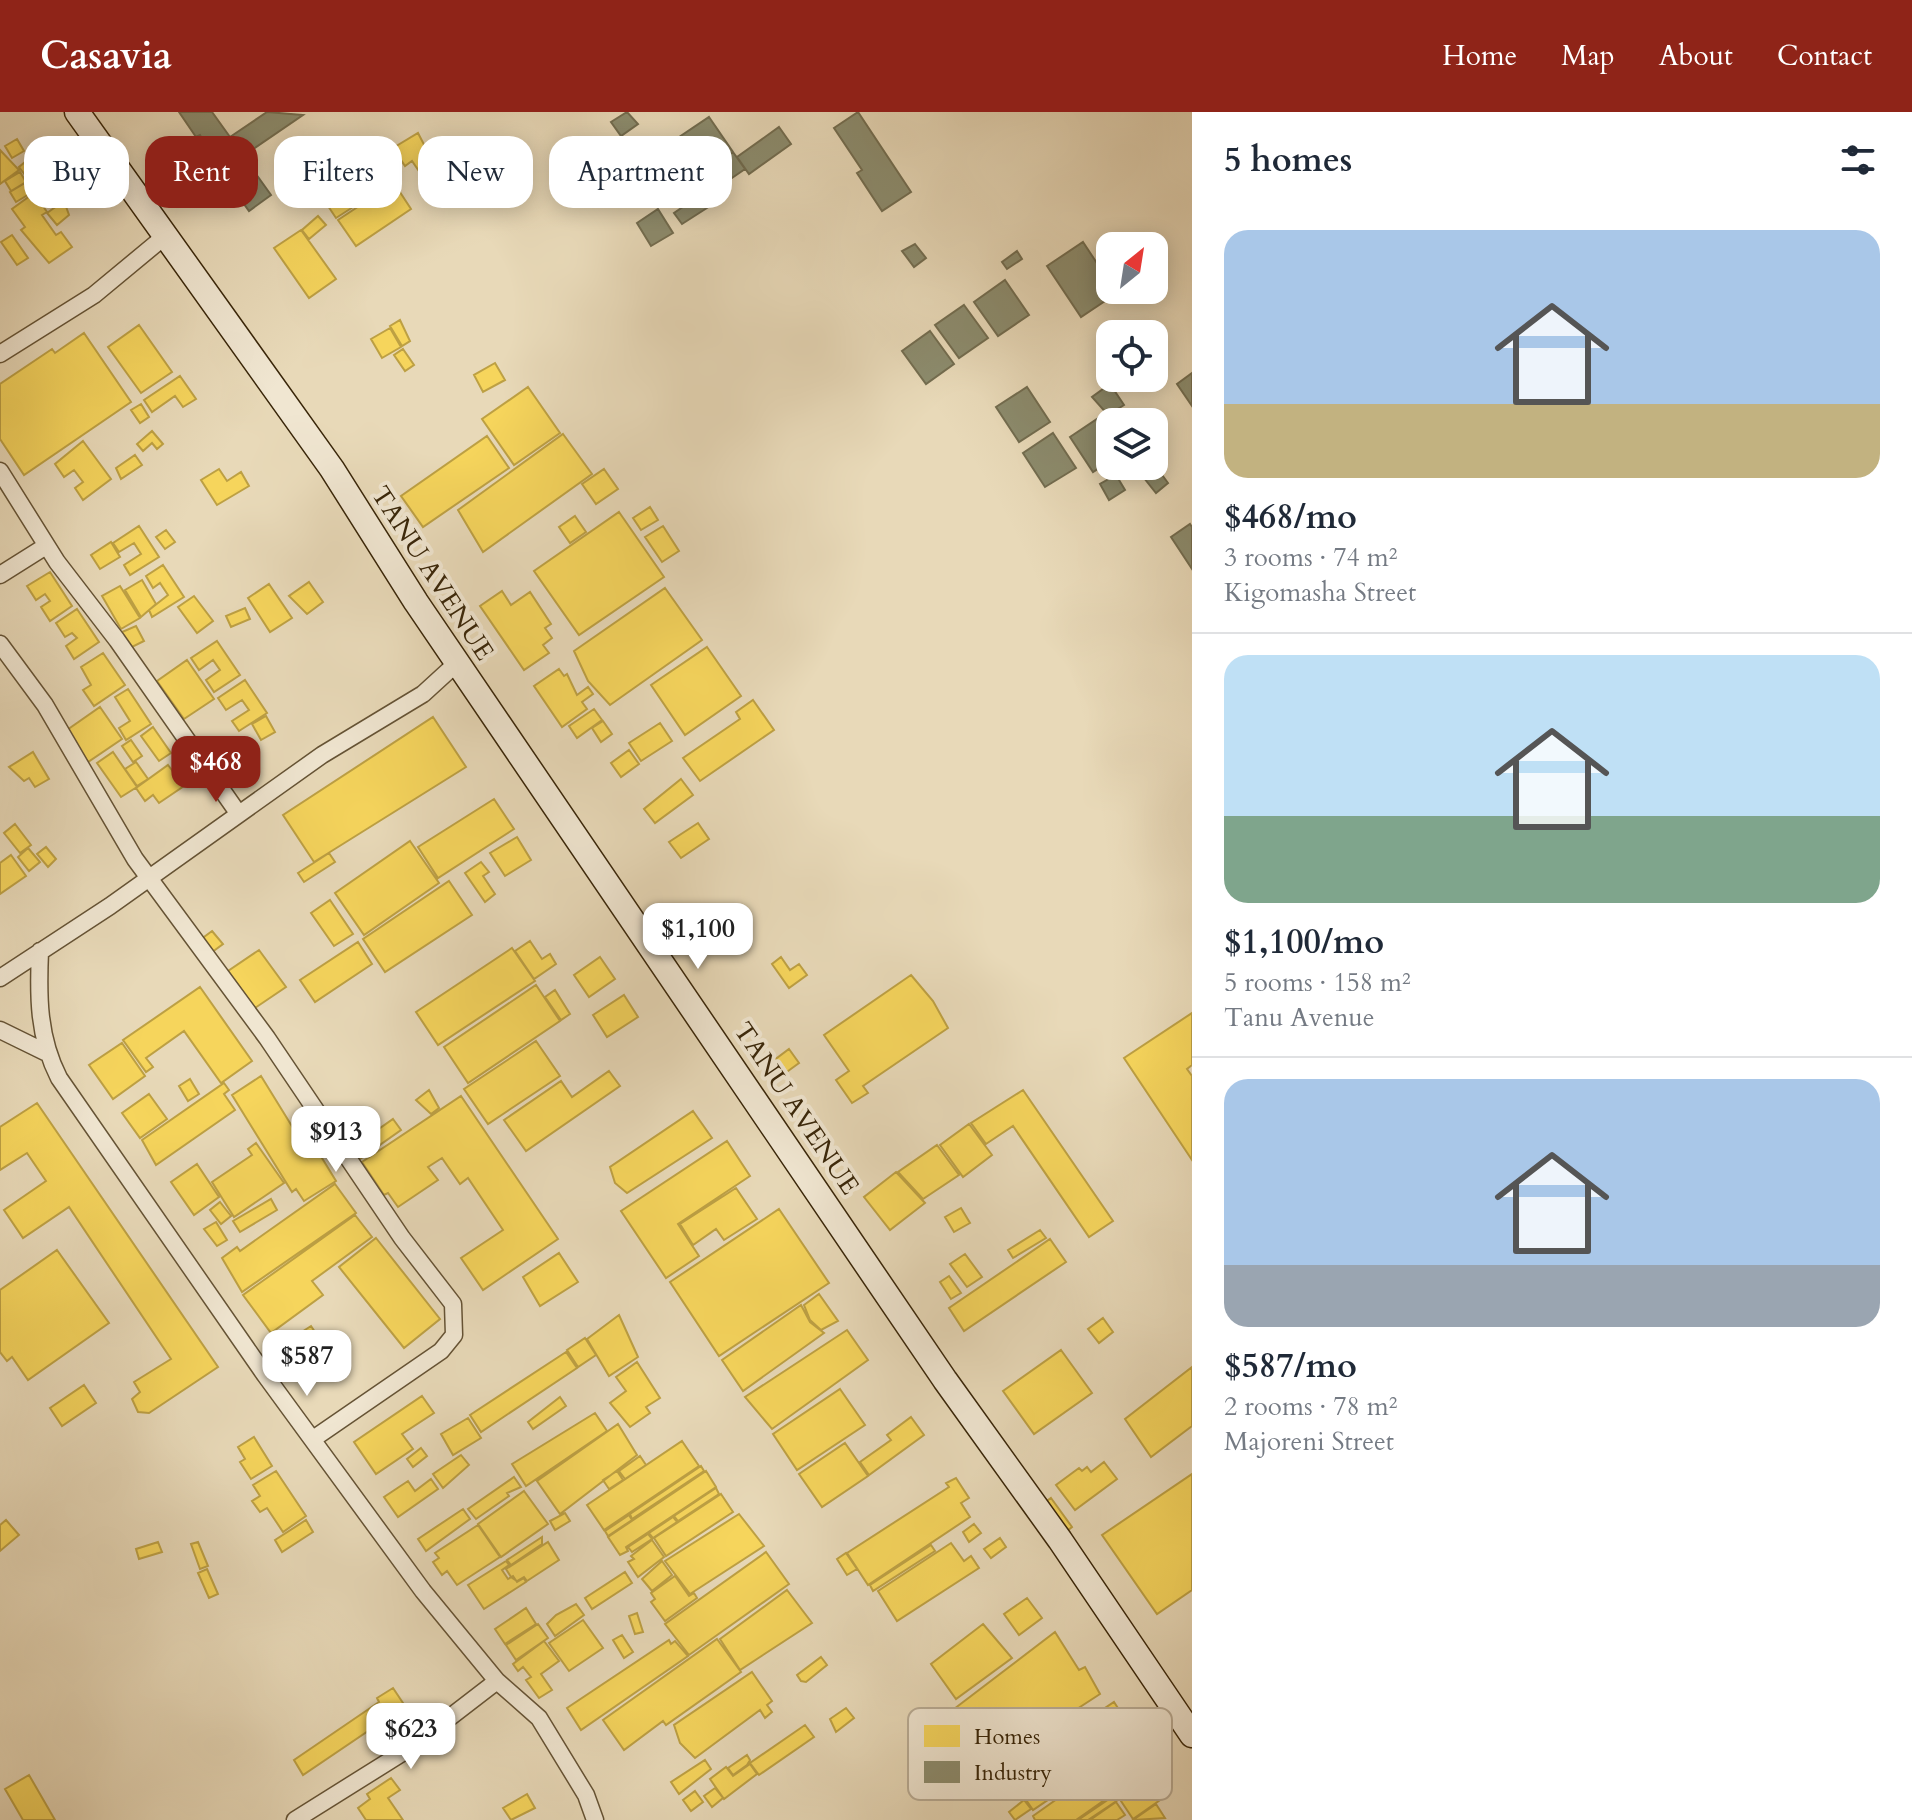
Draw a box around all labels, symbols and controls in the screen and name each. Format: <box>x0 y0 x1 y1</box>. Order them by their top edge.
text: Casavia <box>40 30 172 82</box>
text: Home <box>1442 37 1517 75</box>
text: Map <box>1561 37 1615 75</box>
text: About <box>1659 37 1733 75</box>
text: Contact <box>1777 37 1872 75</box>
chip: Buy <box>24 136 129 208</box>
chip: Rent <box>145 136 258 208</box>
chip: Filters <box>274 136 402 208</box>
chip: New <box>418 136 533 208</box>
chip: Apartment <box>549 136 732 208</box>
text: 5 homes <box>1224 137 1352 183</box>
icon: filters <box>1836 138 1880 182</box>
north arrow <box>1096 232 1168 304</box>
map controls <box>1096 232 1168 480</box>
icon: home <box>1480 282 1624 426</box>
button: locate <box>1096 320 1168 392</box>
button: layers <box>1096 408 1168 480</box>
street label: TANU AVENUE <box>363 479 502 667</box>
text: $468/mo <box>1224 494 1357 540</box>
text: 3 rooms · 74 m² <box>1224 540 1397 575</box>
text: Kigomasha Street <box>1224 575 1416 610</box>
icon: home <box>1480 707 1624 851</box>
pin: $468 <box>169 736 263 804</box>
text: $468 <box>189 744 243 779</box>
pin: $1,100 <box>633 903 763 971</box>
text: $1,100 <box>661 911 735 946</box>
text: $1,100/mo <box>1224 919 1384 965</box>
text: 5 rooms · 158 m² <box>1224 965 1411 1000</box>
text: Tanu Avenue <box>1224 1000 1375 1035</box>
street label: TANU AVENUE <box>726 1015 867 1201</box>
pin: $913 <box>289 1106 383 1174</box>
text: $913 <box>309 1114 363 1149</box>
icon: home <box>1480 1131 1624 1275</box>
pin: $587 <box>260 1330 354 1398</box>
text: $587 <box>280 1338 334 1373</box>
text: $587/mo <box>1224 1343 1357 1389</box>
text: 2 rooms · 78 m² <box>1224 1389 1397 1424</box>
text: Majoreni Street <box>1224 1424 1394 1459</box>
pin: $623 <box>364 1703 458 1771</box>
legend <box>908 1708 1172 1800</box>
text: $623 <box>384 1711 438 1746</box>
text: Homes <box>974 1722 1040 1752</box>
text: Industry <box>974 1758 1052 1788</box>

